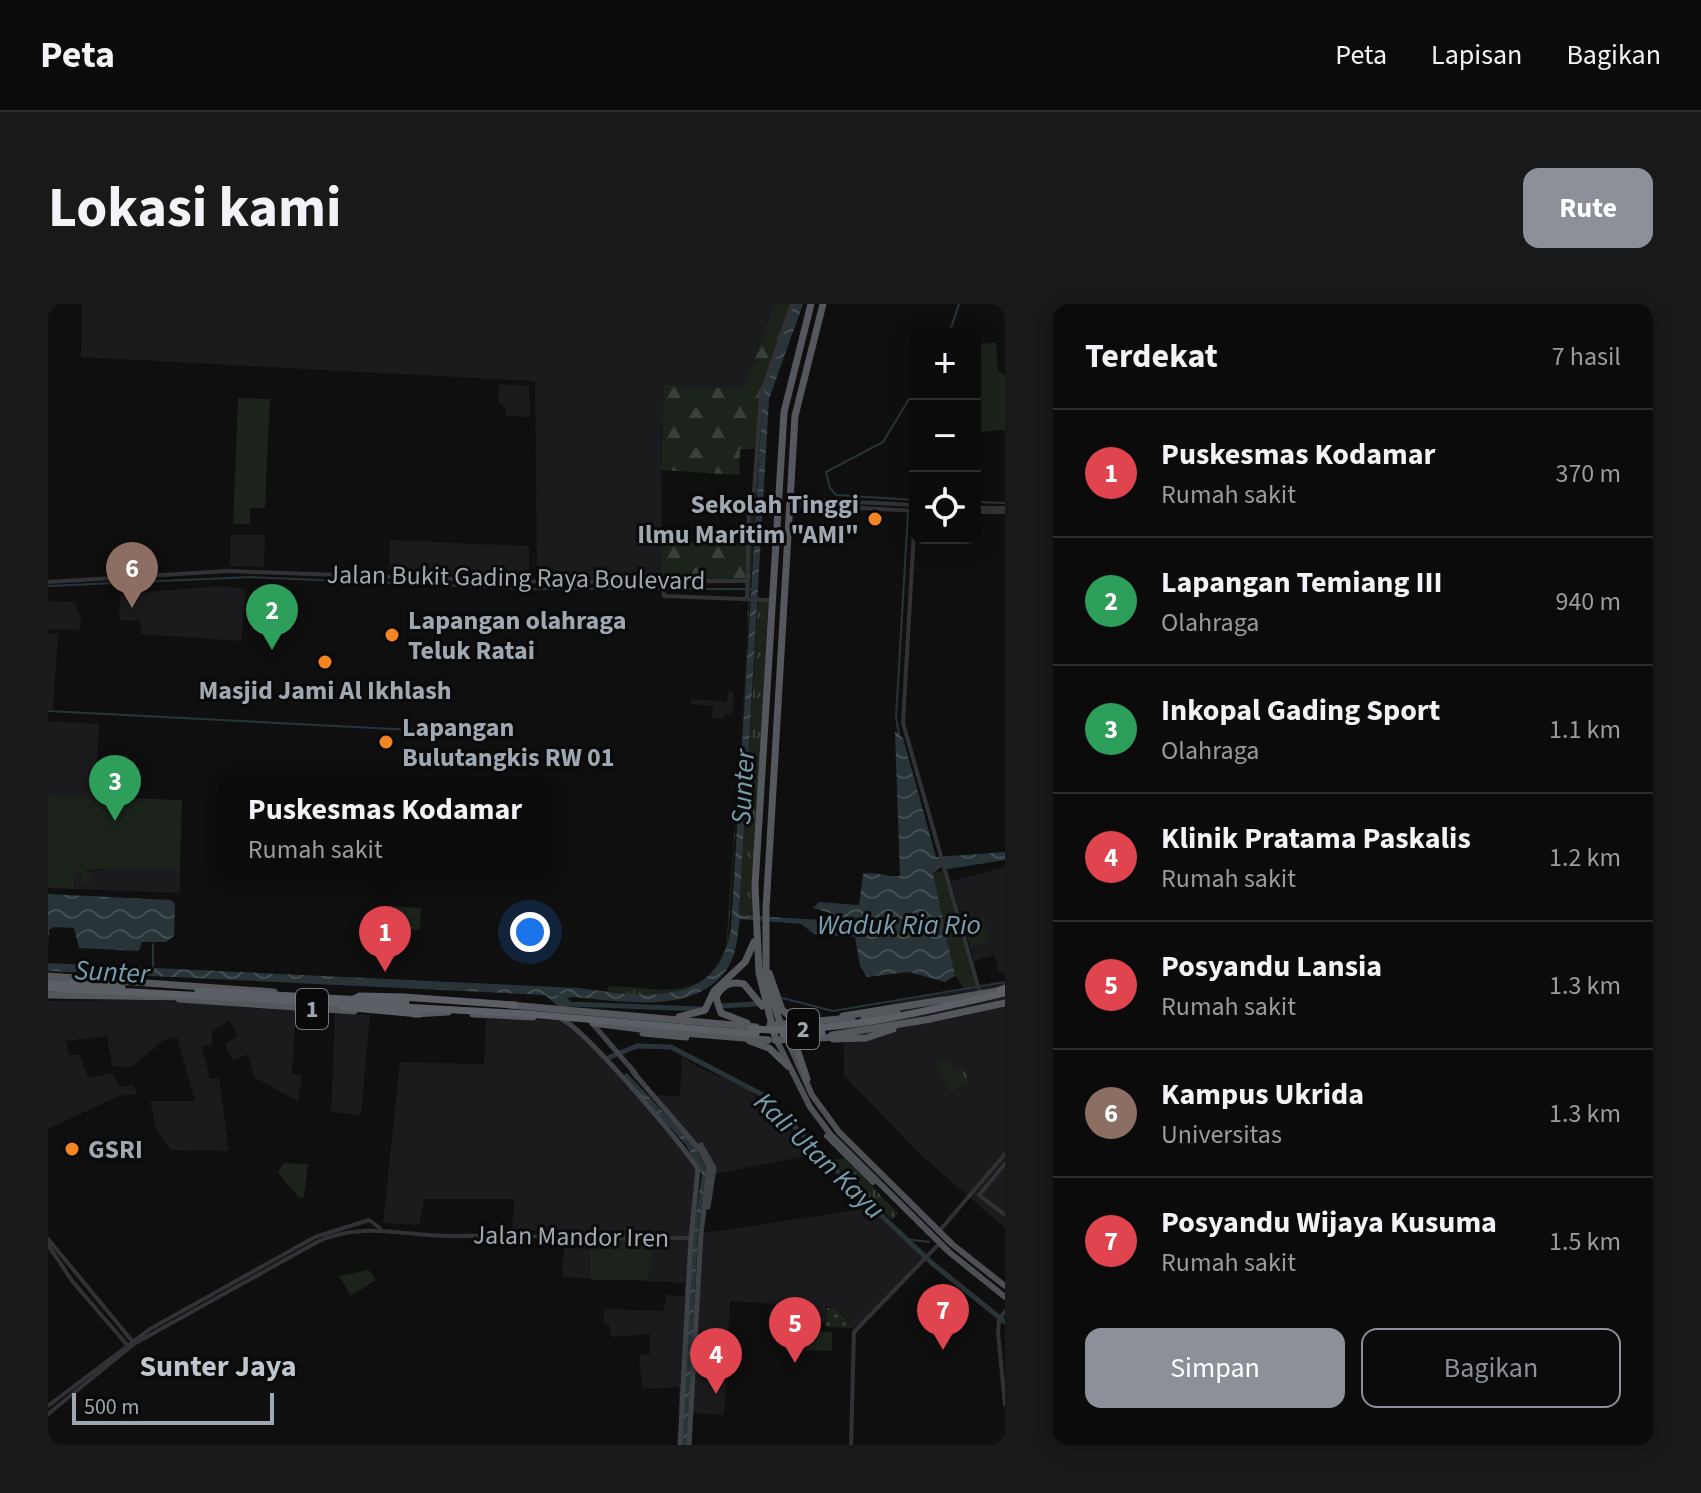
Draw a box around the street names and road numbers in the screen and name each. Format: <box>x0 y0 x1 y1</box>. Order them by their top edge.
street label: Jalan Bukit Gading Raya Boulevard <box>326 556 706 599</box>
road number: 1 <box>296 989 328 1029</box>
road number: 2 <box>787 1009 819 1049</box>
street label: Jalan Mandor Iren <box>472 1216 670 1257</box>

